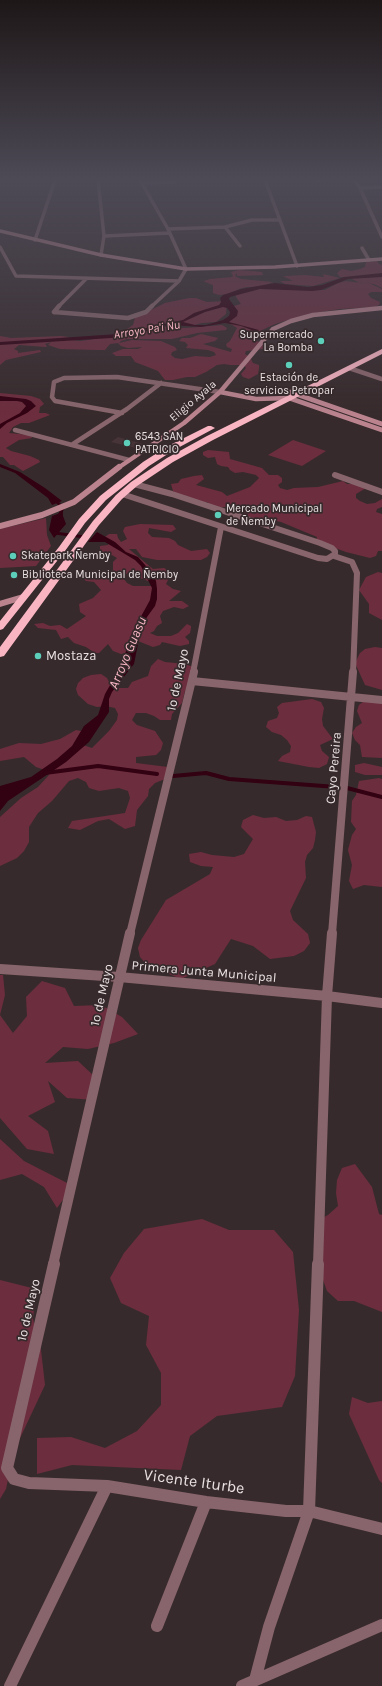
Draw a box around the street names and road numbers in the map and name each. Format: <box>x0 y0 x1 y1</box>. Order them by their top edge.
street label: Eligio Ayala <box>167 378 219 424</box>
street label: 1º de Mayo <box>164 647 192 713</box>
street label: Cayo Pereira <box>323 731 345 805</box>
street label: Primera Junta Municipal <box>131 958 277 986</box>
street label: 1º de Mayo <box>87 962 117 1028</box>
street label: 1º de Mayo <box>14 1277 44 1343</box>
street label: Vicente Iturbe <box>142 1465 246 1499</box>

